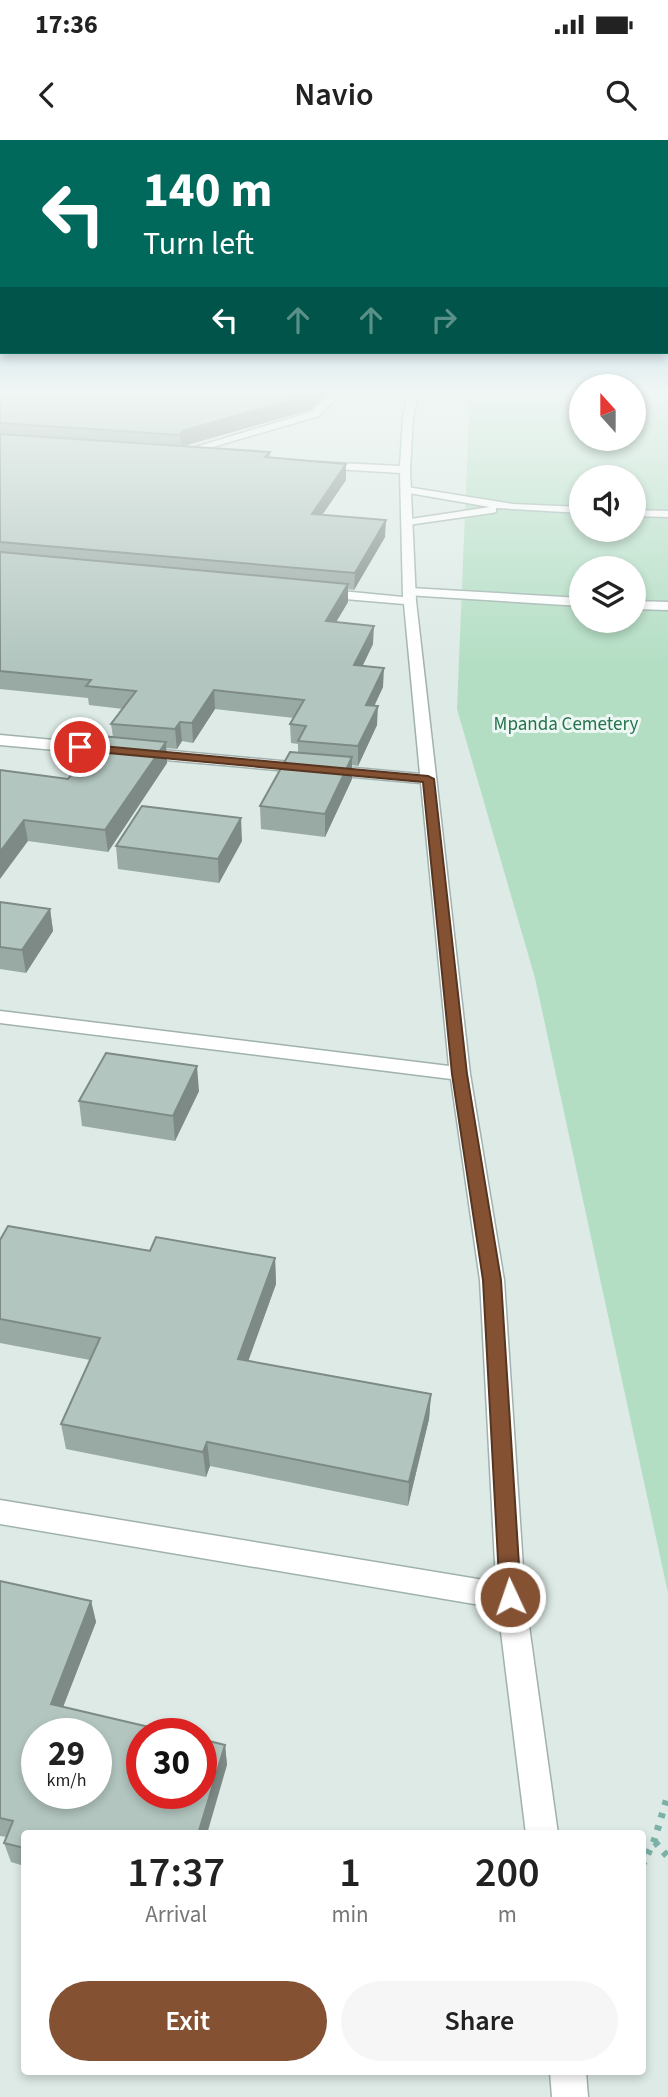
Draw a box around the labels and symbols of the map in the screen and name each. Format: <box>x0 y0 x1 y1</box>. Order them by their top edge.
north arrow <box>569 374 646 452</box>
park label: Mpanda Cemetery <box>494 711 639 738</box>
pin <box>50 717 110 777</box>
position arrow <box>473 1560 547 1634</box>
speed limit sign: 30 <box>126 1718 217 1809</box>

